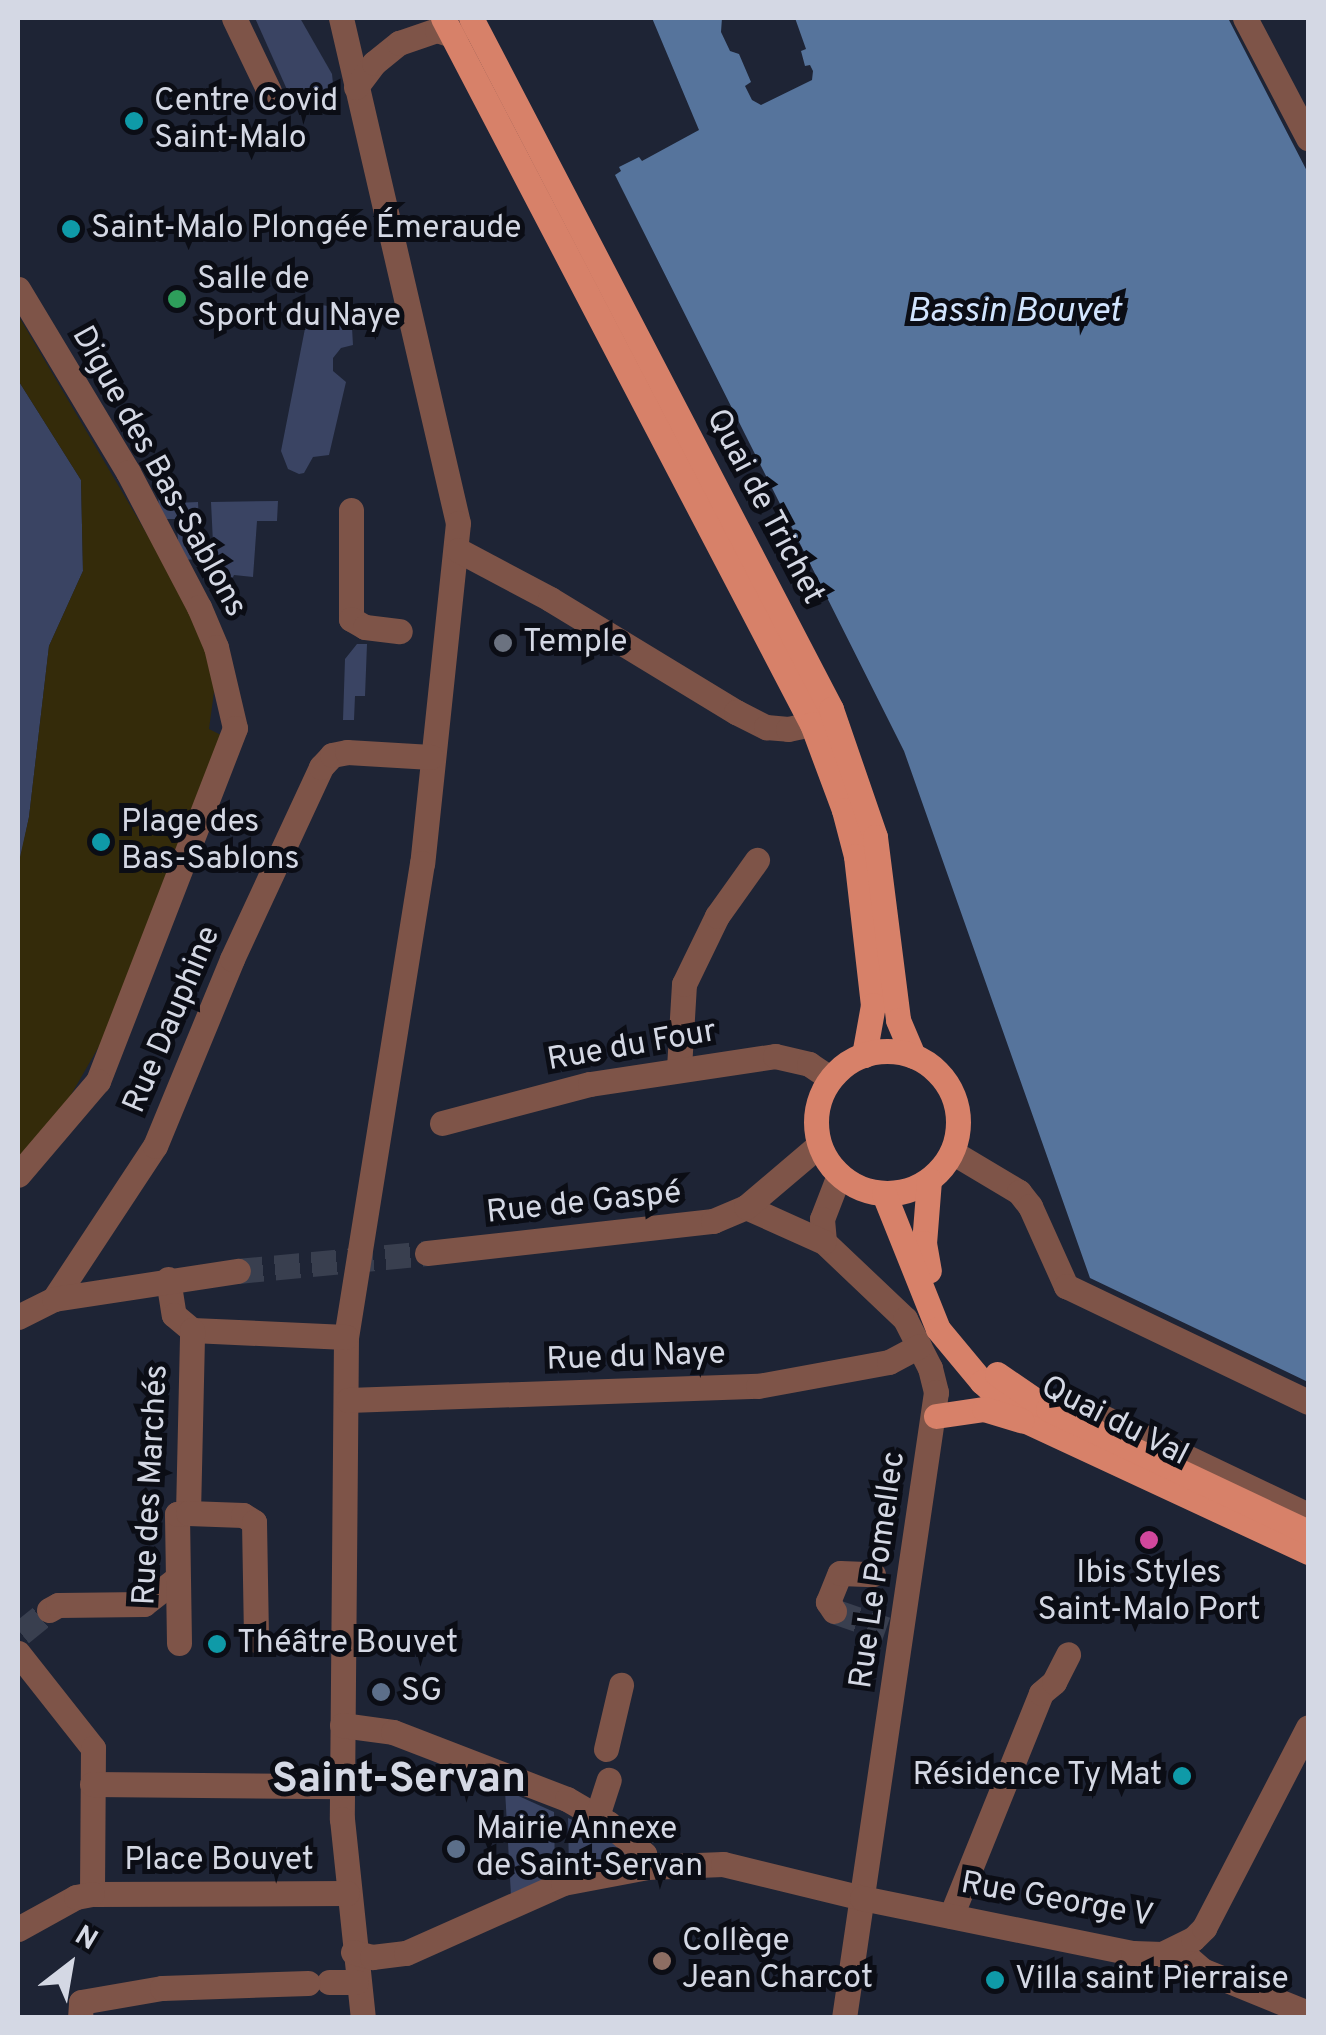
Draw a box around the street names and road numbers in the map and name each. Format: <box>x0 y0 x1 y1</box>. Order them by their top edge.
street label: Digue des Bas-Sablons <box>62 320 254 624</box>
street label: Quai de Trichet <box>696 402 832 612</box>
street label: Rue Dauphine <box>116 921 230 1119</box>
street label: Rue du Four <box>545 1013 719 1081</box>
street label: Rue de Gaspé <box>485 1175 683 1233</box>
street label: Rue du Naye <box>546 1336 726 1380</box>
street label: Rue des Marchés <box>127 1364 177 1606</box>
street label: Quai du Val <box>1033 1368 1195 1476</box>
street label: Rue Le Pomellec <box>843 1449 915 1691</box>
street label: Place Bouvet <box>124 1842 314 1880</box>
street label: Rue George V <box>957 1865 1157 1937</box>

